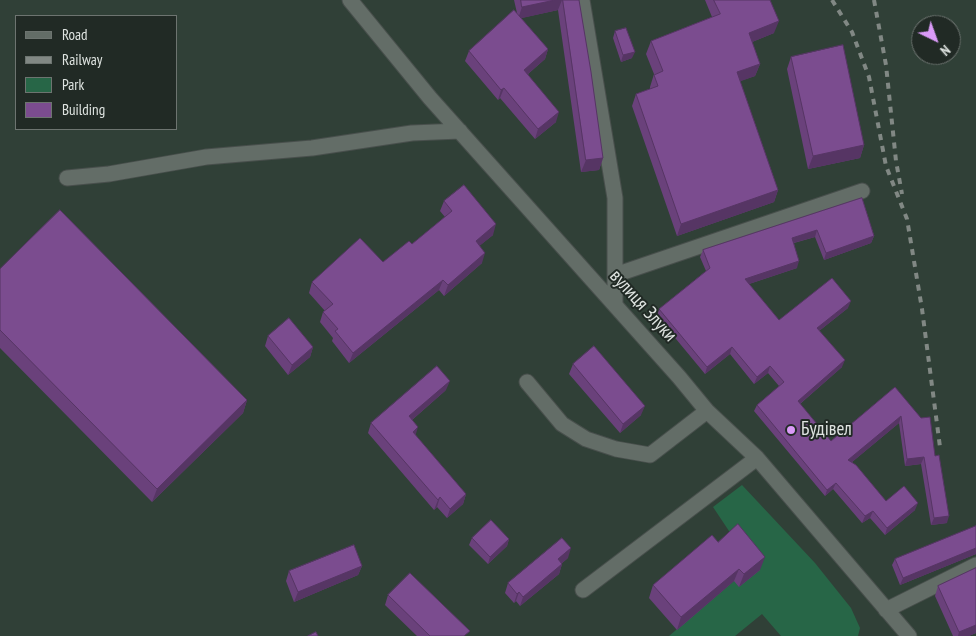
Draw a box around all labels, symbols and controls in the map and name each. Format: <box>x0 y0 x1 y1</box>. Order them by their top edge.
legend <box>15 15 178 130</box>
north arrow <box>911 15 961 65</box>
text: Road <box>62 25 88 44</box>
text: N <box>937 41 954 60</box>
text: Railway <box>62 50 102 69</box>
text: Park <box>62 75 84 94</box>
text: Building <box>62 100 105 119</box>
street label: вулиця Злуки <box>605 265 681 347</box>
place label: Будівел <box>801 419 852 441</box>
marker: Будівел <box>785 424 797 436</box>

